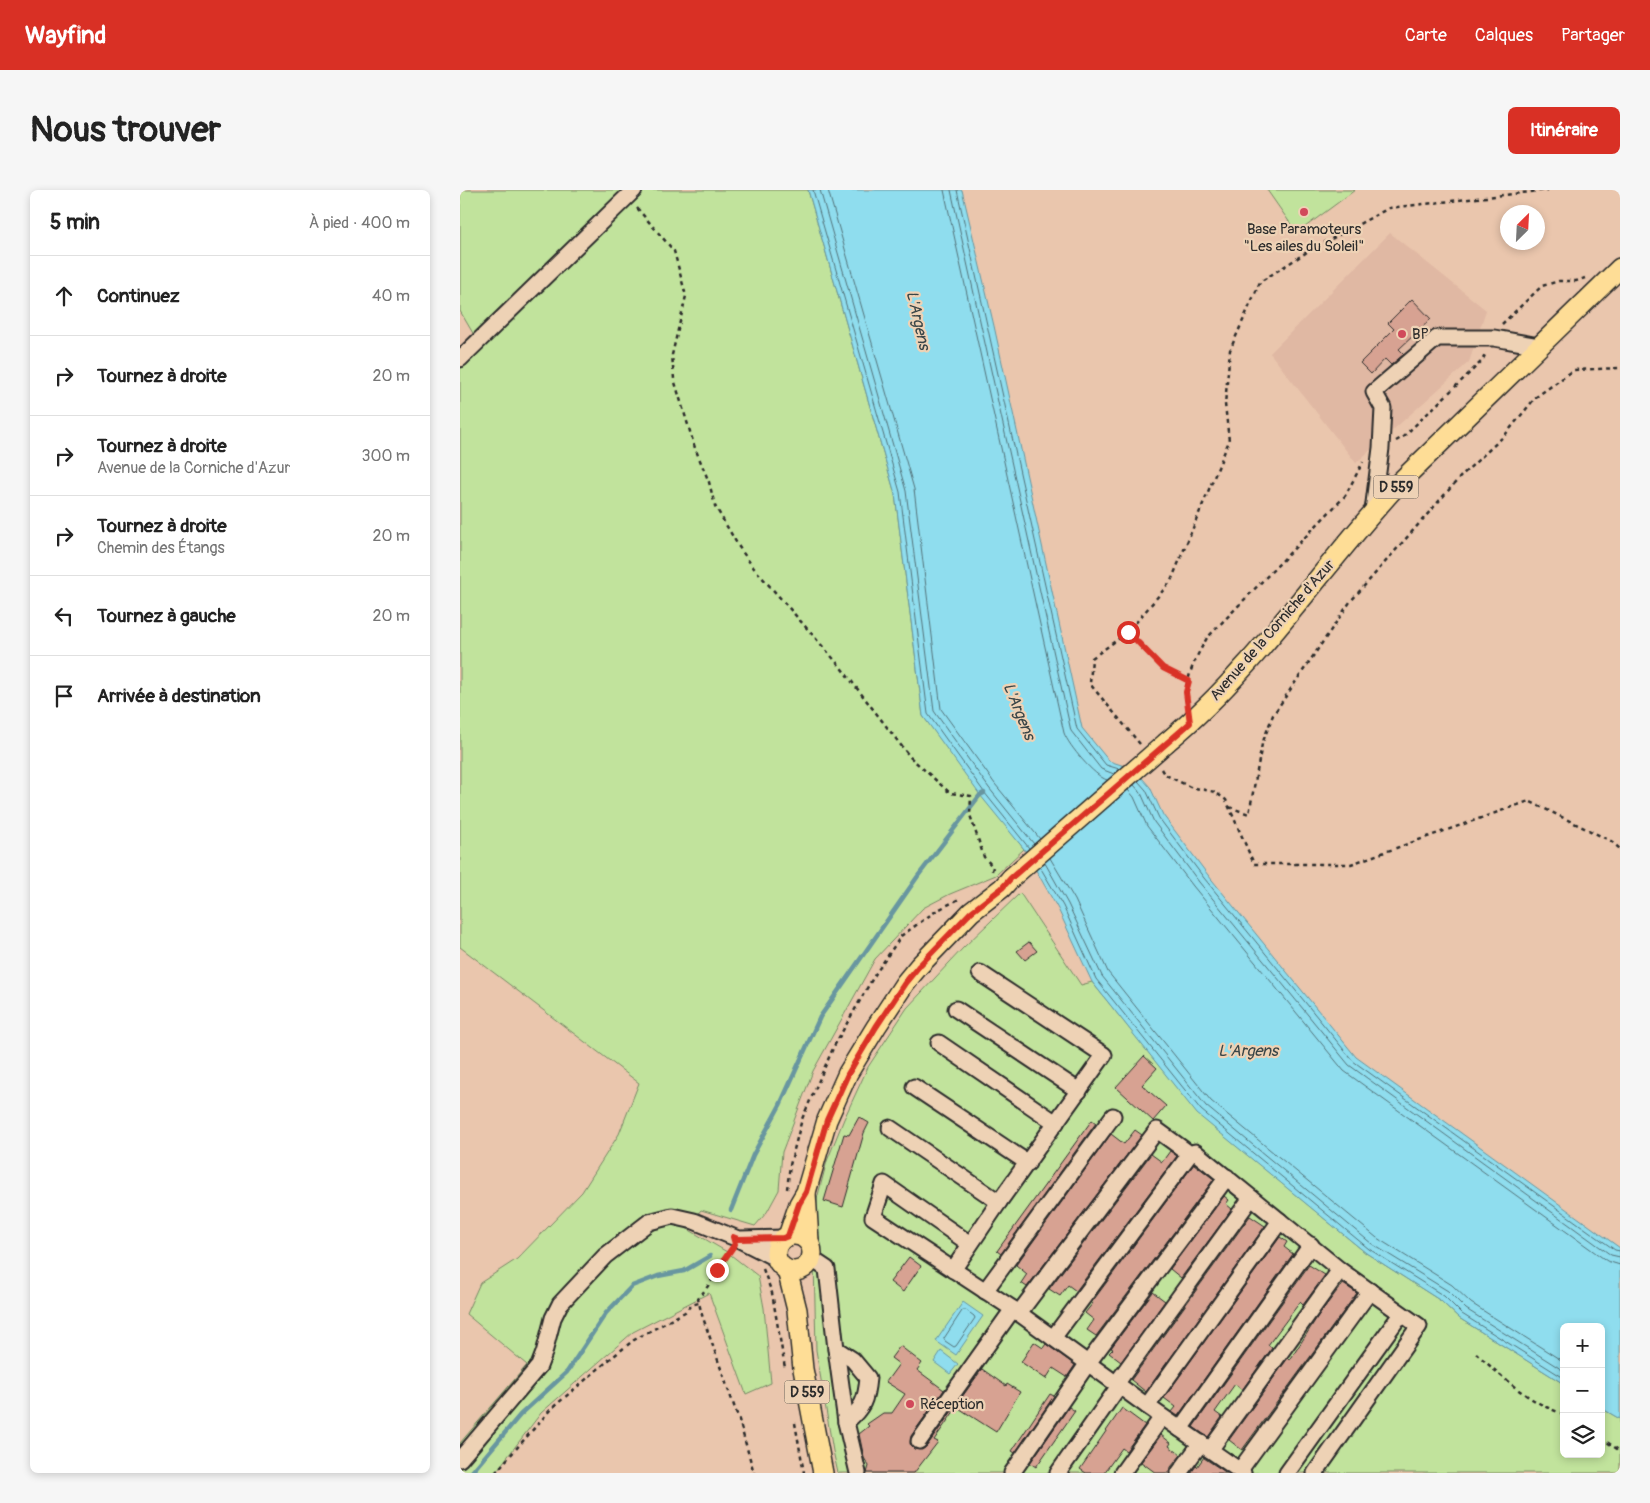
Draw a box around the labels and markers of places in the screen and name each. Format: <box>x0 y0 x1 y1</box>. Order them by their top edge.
marker: Base Paramoteurs "Les ailes du Soleil" <box>1298 206 1310 218</box>
place label: Base Paramoteurs "Les ailes du Soleil" <box>1244 220 1364 256</box>
place label: BP <box>1412 325 1429 344</box>
marker: BP <box>1396 328 1408 340</box>
place label: Réception <box>920 1395 984 1414</box>
marker: Réception <box>904 1398 916 1410</box>

